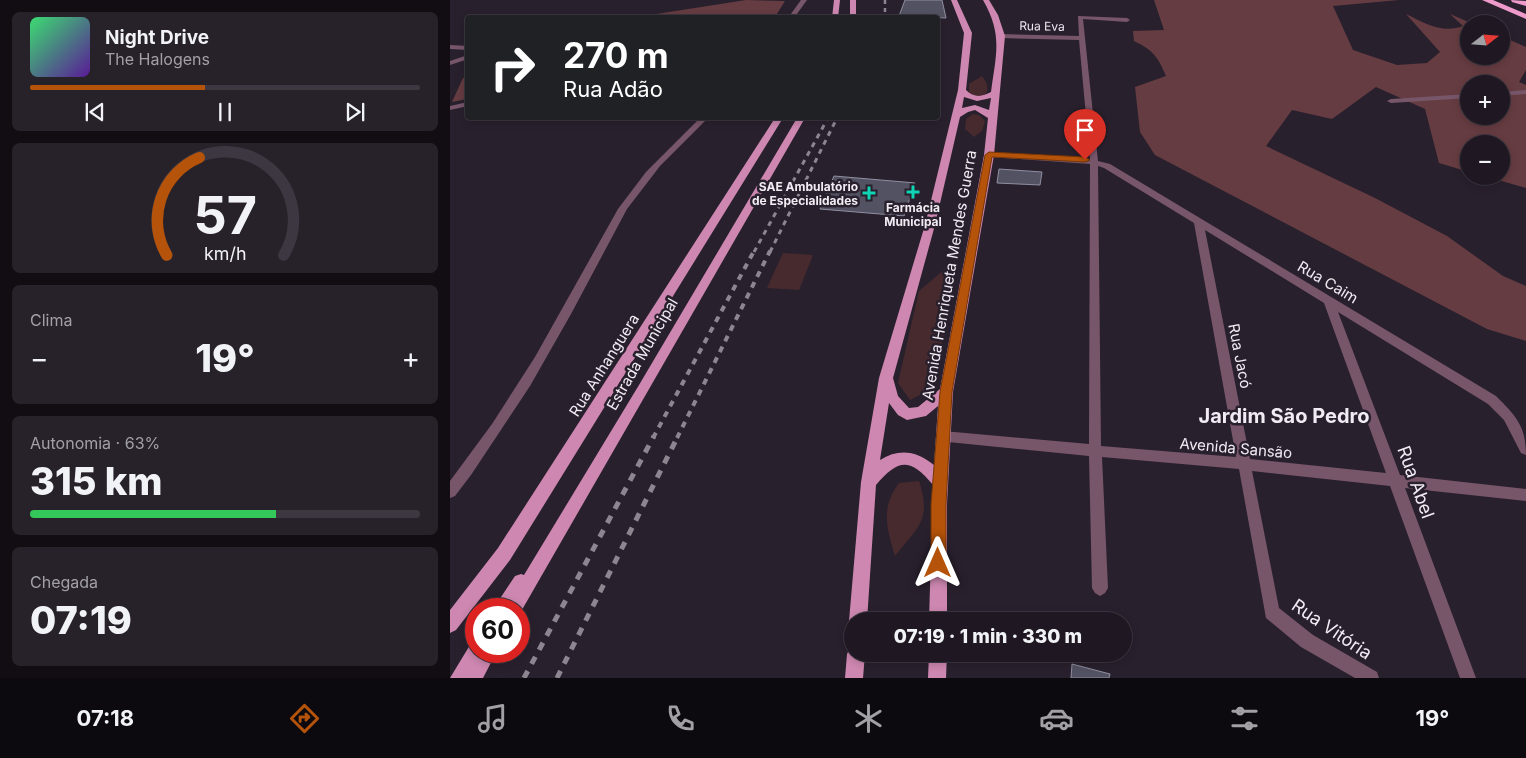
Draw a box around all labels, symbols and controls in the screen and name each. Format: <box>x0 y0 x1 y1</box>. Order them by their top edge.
north arrow <box>1460 15 1510 65</box>
map controls <box>1460 15 1510 185</box>
street label: Rua Eva <box>1019 18 1065 34</box>
text: Night Drive <box>105 26 209 49</box>
text: 270 m <box>563 34 669 76</box>
icon: right <box>480 35 545 100</box>
text: The Halogens <box>105 49 210 69</box>
button: + <box>1460 75 1510 125</box>
text: Rua Adão <box>563 76 663 102</box>
icon: previous <box>81 98 109 126</box>
icon: pause <box>211 98 239 126</box>
icon: next <box>341 98 369 126</box>
pin <box>1064 109 1106 160</box>
icon: arrive <box>1071 116 1099 144</box>
button: − <box>1460 135 1510 185</box>
street label: Avenida Henriqueta Mendes Guerra <box>918 149 980 401</box>
place label: SAE Ambulatório de Especialidades <box>752 179 858 208</box>
text: 57 <box>193 184 257 247</box>
marker: SAE Ambulatório de Especialidades <box>862 186 876 200</box>
marker: Farmácia Municipal <box>907 186 919 198</box>
place label: Farmácia Municipal <box>884 200 942 229</box>
text: km/h <box>204 243 246 264</box>
street label: Rua Caim <box>1294 257 1362 307</box>
street label: Estrada Municipal <box>602 295 682 413</box>
text: Clima <box>30 310 72 330</box>
street label: Rua Anhanguera <box>565 310 643 420</box>
street label: Rua Jacó <box>1224 322 1256 390</box>
text: 19° <box>195 335 255 381</box>
text: − <box>30 341 49 375</box>
text: + <box>401 341 420 375</box>
district label: Jardim São Pedro <box>1199 404 1369 428</box>
text: Autonomia · 63% <box>30 433 160 453</box>
street label: Avenida Sansão <box>1179 434 1293 462</box>
street label: Rua Abel <box>1393 443 1439 521</box>
text: 315 km <box>30 458 163 504</box>
position arrow <box>911 536 963 588</box>
text: Chegada <box>30 572 98 592</box>
street label: Rua Vitória <box>1288 595 1376 663</box>
text: 07:19 <box>30 597 132 643</box>
speed limit sign: 60 <box>465 598 530 663</box>
text: 07:19 · 1 min · 330 m <box>894 625 1082 648</box>
icon: directions <box>287 701 322 736</box>
icon: music <box>475 701 510 736</box>
icon: phone <box>663 701 698 736</box>
icon: climate <box>851 701 886 736</box>
icon: car <box>1039 701 1074 736</box>
icon: filters <box>1227 701 1262 736</box>
text: 07:18 <box>77 705 134 731</box>
text: 19° <box>1415 705 1449 731</box>

